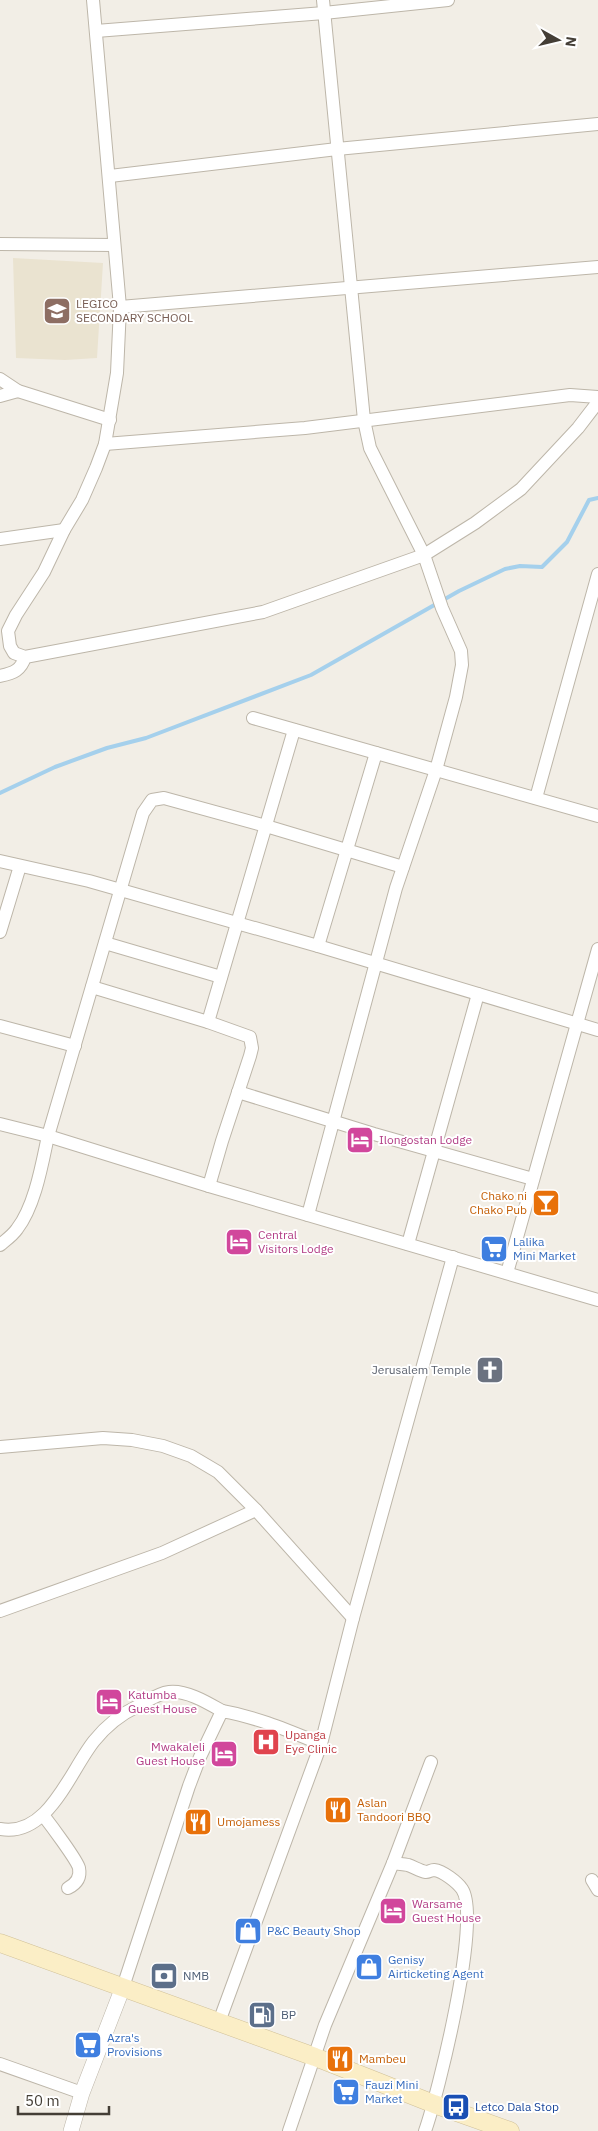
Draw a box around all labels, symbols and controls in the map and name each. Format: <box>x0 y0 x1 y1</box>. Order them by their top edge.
north arrow <box>533 15 583 65</box>
text: N <box>561 36 580 48</box>
school or university icon: LEGICO SECONDARY SCHOOL <box>42 296 72 326</box>
place label: LEGICO SECONDARY SCHOOL <box>76 296 193 325</box>
hotel icon: Ilongostan Lodge <box>345 1125 375 1155</box>
place label: Ilongostan Lodge <box>379 1132 472 1147</box>
place label: Chako ni Chako Pub <box>470 1188 527 1217</box>
bar icon: Chako ni Chako Pub <box>531 1188 561 1218</box>
hotel icon: Central Visitors Lodge <box>224 1227 254 1257</box>
place label: Central Visitors Lodge <box>258 1227 334 1256</box>
supermarket icon: Lalika Mini Market <box>479 1234 509 1264</box>
place label: Lalika Mini Market <box>513 1234 576 1263</box>
church icon: Jerusalem Temple <box>475 1355 505 1385</box>
place label: Jerusalem Temple <box>372 1362 471 1377</box>
hotel icon: Katumba Guest House <box>94 1687 124 1717</box>
place label: Katumba Guest House <box>128 1687 197 1716</box>
hospital icon: Upanga Eye Clinic <box>251 1727 281 1757</box>
place label: Upanga Eye Clinic <box>285 1727 337 1756</box>
place label: Mwakaleli Guest House <box>136 1739 205 1768</box>
hotel icon: Mwakaleli Guest House <box>209 1739 239 1769</box>
restaurant icon: Aslan Tandoori BBQ <box>323 1795 353 1825</box>
place label: Aslan Tandoori BBQ <box>357 1795 431 1824</box>
restaurant icon: Umojamess <box>183 1807 213 1837</box>
place label: Umojamess <box>217 1814 281 1829</box>
hotel icon: Warsame Guest House <box>378 1896 408 1926</box>
place label: Warsame Guest House <box>412 1896 481 1925</box>
shop icon: P&C Beauty Shop <box>233 1916 263 1946</box>
place label: P&C Beauty Shop <box>267 1923 361 1938</box>
shop icon: Genisy Airticketing Agent <box>354 1952 384 1982</box>
place label: Genisy Airticketing Agent <box>388 1952 484 1981</box>
bank icon: NMB <box>149 1961 179 1991</box>
place label: NMB <box>183 1968 209 1983</box>
fuel station icon: BP <box>247 2000 277 2030</box>
place label: BP <box>281 2007 296 2022</box>
supermarket icon: Azra's Provisions <box>73 2030 103 2060</box>
place label: Azra's Provisions <box>107 2030 162 2059</box>
restaurant icon: Mambeu <box>325 2044 355 2074</box>
place label: Mambeu <box>359 2051 406 2066</box>
supermarket icon: Fauzi Mini Market <box>331 2077 361 2107</box>
place label: Fauzi Mini Market <box>365 2077 418 2106</box>
scale bar <box>18 2084 109 2116</box>
text: 50 m <box>25 2091 60 2110</box>
bus stop icon: Letco Dala Stop <box>441 2092 471 2122</box>
place label: Letco Dala Stop <box>475 2099 559 2114</box>

